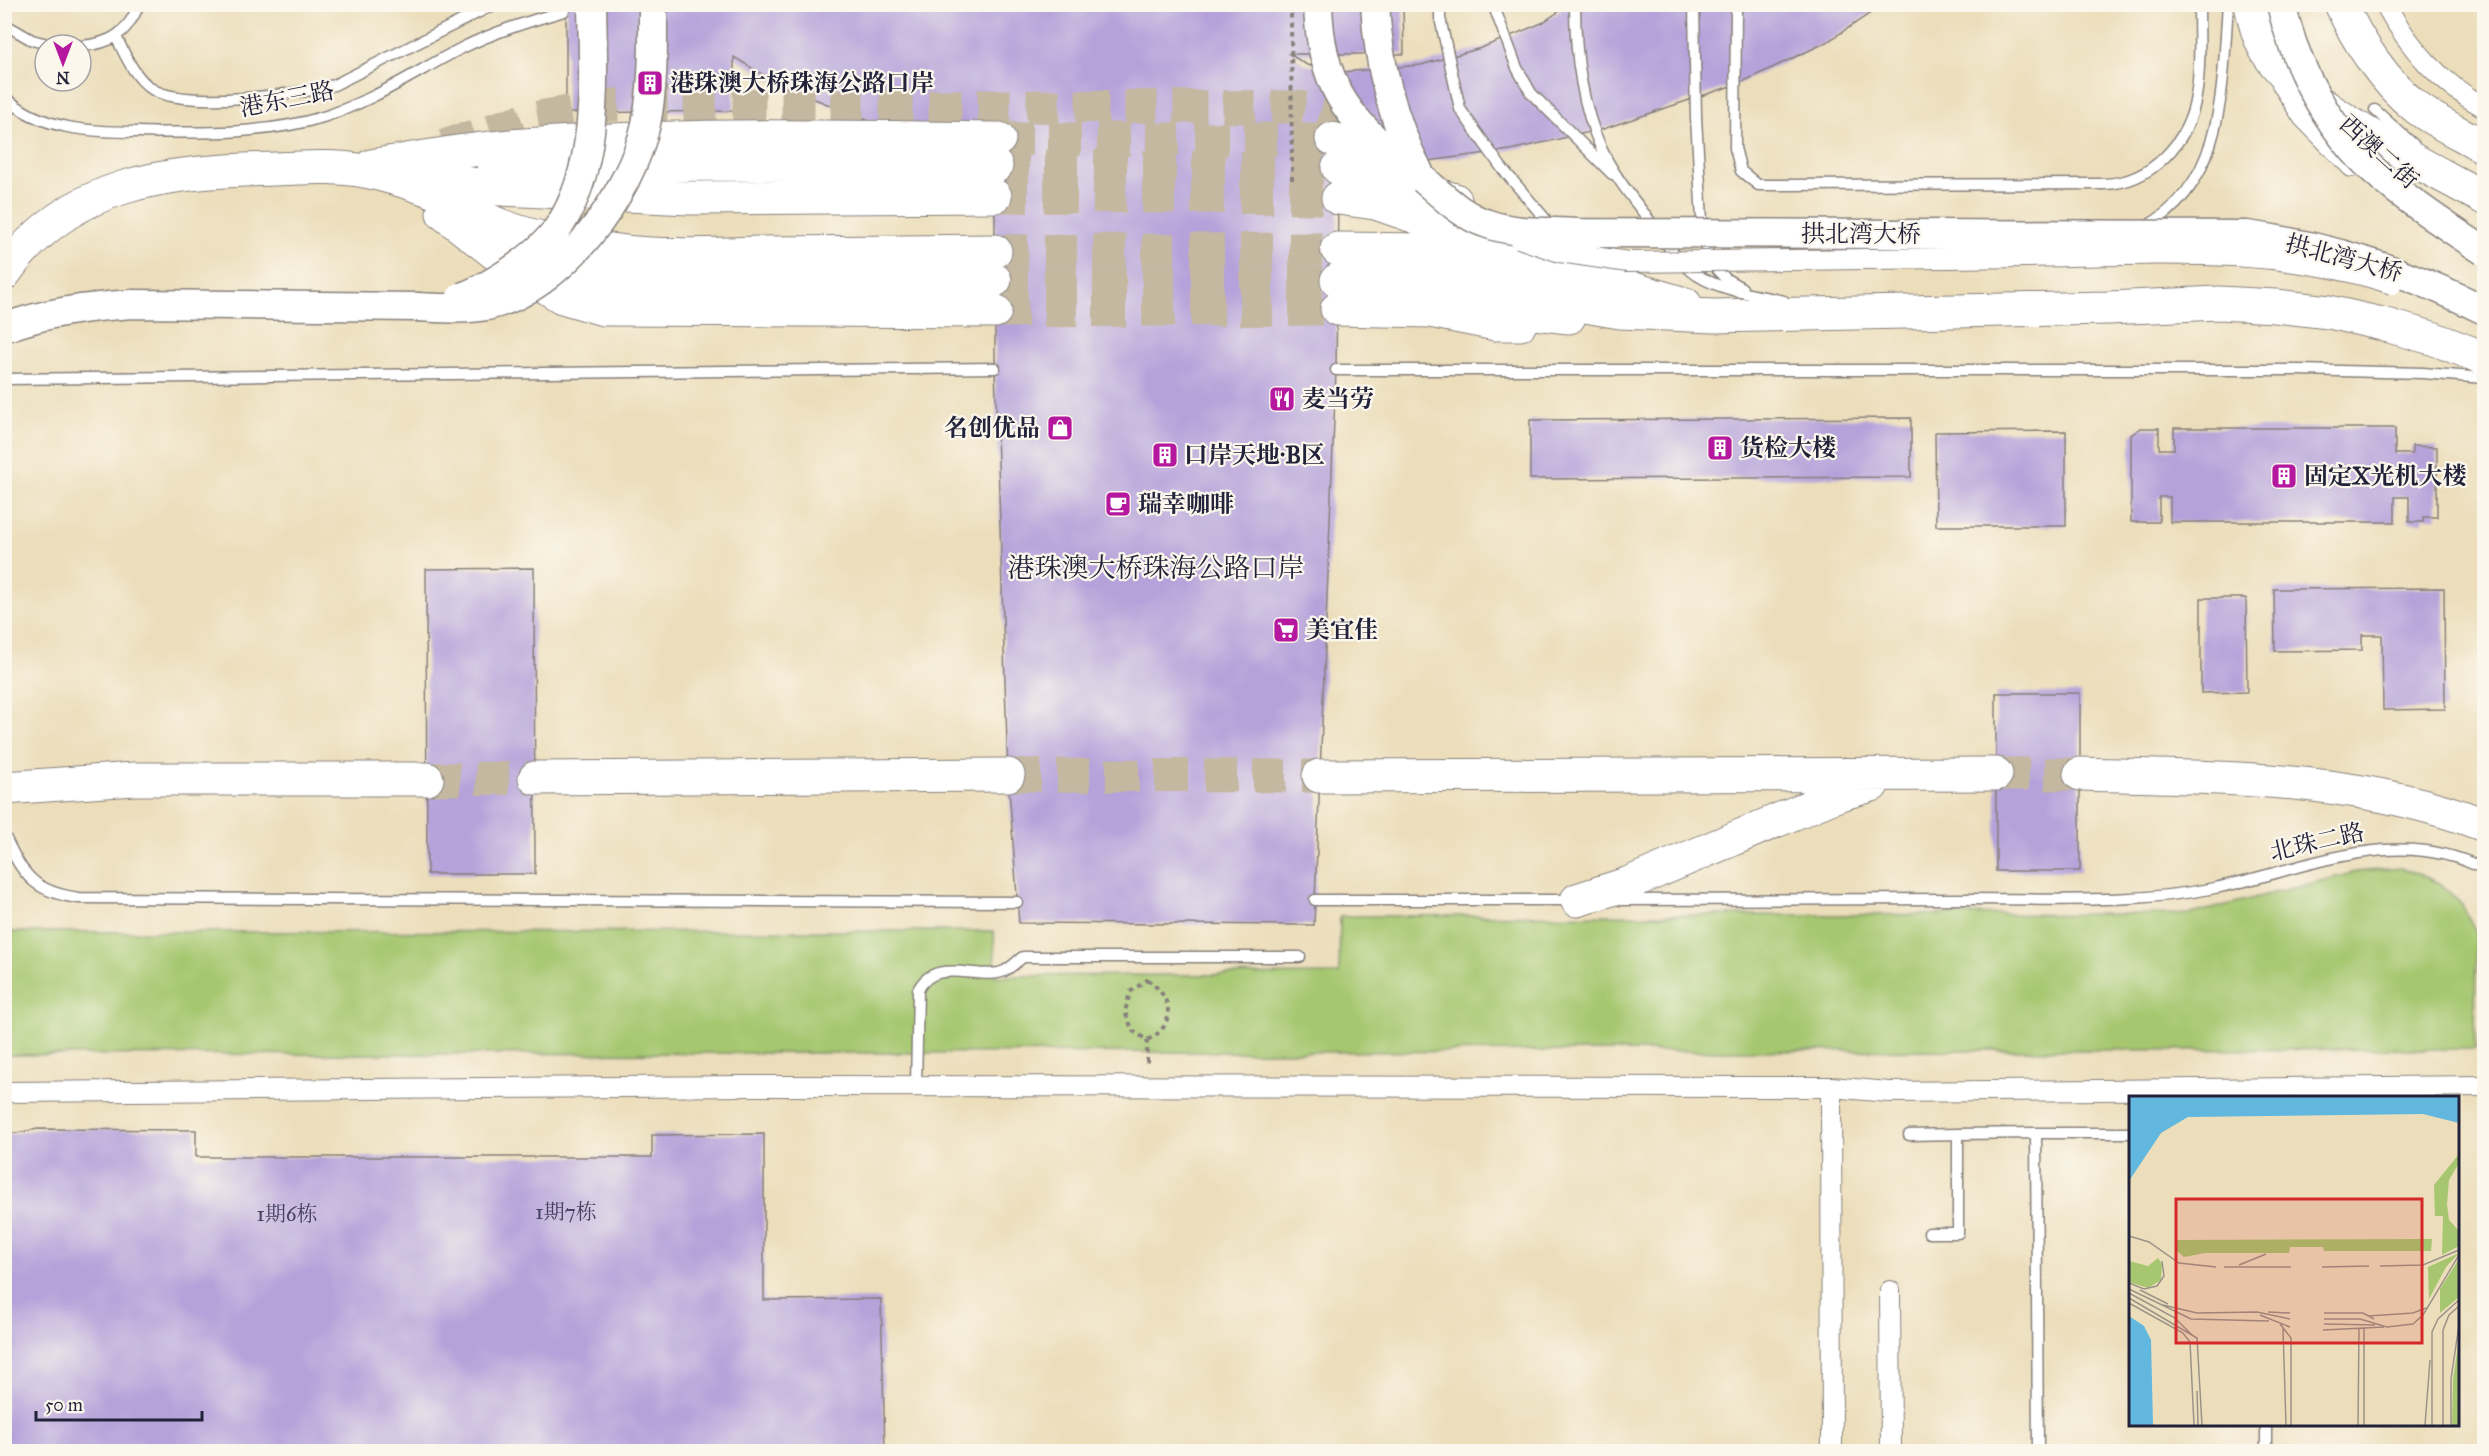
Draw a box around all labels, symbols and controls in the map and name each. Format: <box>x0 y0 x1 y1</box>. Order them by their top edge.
north arrow <box>33 33 93 93</box>
text: N <box>56 68 70 87</box>
building icon: 港珠澳大桥珠海公路口岸 <box>635 68 665 98</box>
place label: 港珠澳大桥珠海公路口岸 <box>670 68 934 98</box>
street label: 港东三路 <box>237 75 337 123</box>
street label: 西澳二街 <box>2333 109 2425 195</box>
street label: 拱北湾大桥 <box>1801 219 1921 249</box>
street label: 拱北湾大桥 <box>2282 228 2406 288</box>
restaurant icon: 麦当劳 <box>1267 384 1297 414</box>
place label: 麦当劳 <box>1302 384 1374 414</box>
place label: 名创优品 <box>944 413 1040 443</box>
shop icon: 名创优品 <box>1045 413 1075 443</box>
building icon: 货检大楼 <box>1705 433 1735 463</box>
place label: 货检大楼 <box>1740 433 1836 463</box>
building icon: 口岸天地·B区 <box>1150 440 1180 470</box>
place label: 口岸天地·B区 <box>1184 440 1325 470</box>
building icon: 固定X光机大楼 <box>2269 461 2299 491</box>
place label: 固定X光机大楼 <box>2304 461 2467 491</box>
cafe icon: 瑞幸咖啡 <box>1103 489 1133 519</box>
place label: 瑞幸咖啡 <box>1138 489 1234 519</box>
district label: 港珠澳大桥珠海公路口岸 <box>1008 551 1305 584</box>
supermarket icon: 美宜佳 <box>1271 615 1301 645</box>
place label: 美宜佳 <box>1306 615 1378 645</box>
street label: 北珠二路 <box>2267 817 2367 867</box>
inset map <box>2129 1096 2459 1426</box>
house number: 1期7栋 <box>535 1199 597 1225</box>
house number: 1期6栋 <box>256 1201 318 1227</box>
scale bar <box>36 1384 202 1422</box>
text: 50 m <box>45 1394 83 1416</box>

